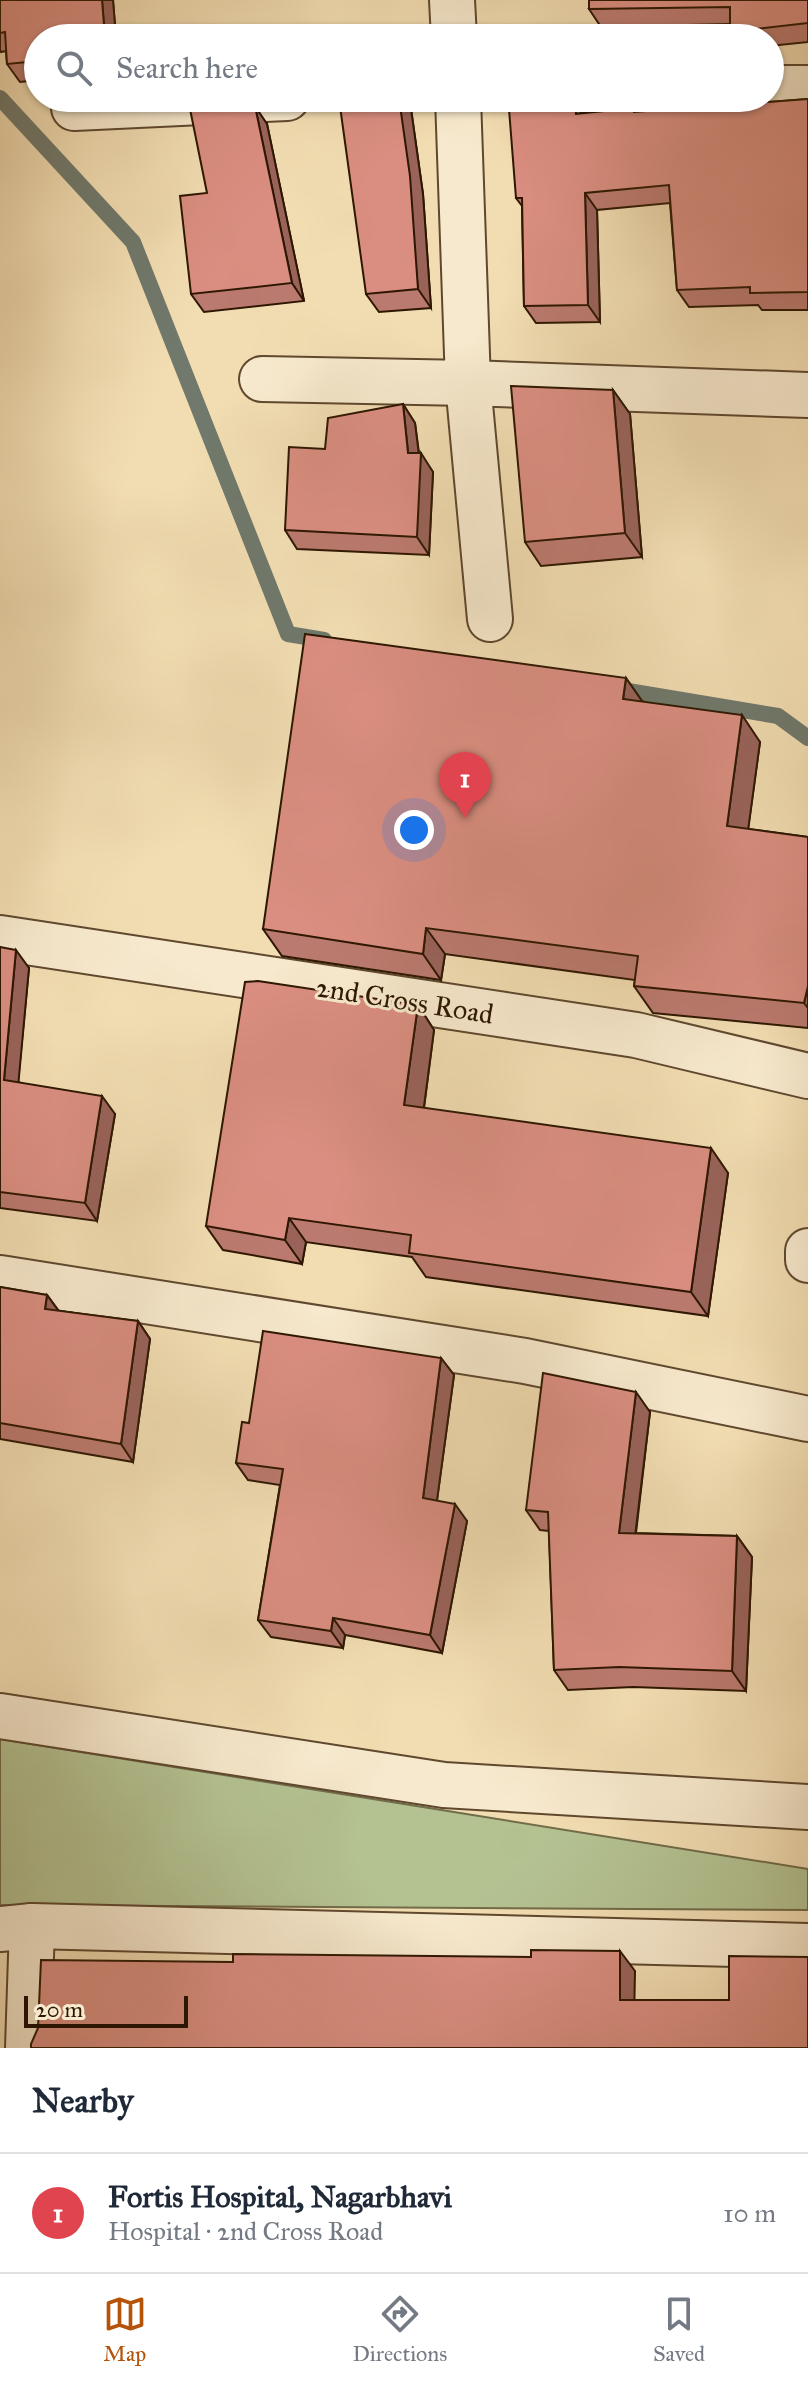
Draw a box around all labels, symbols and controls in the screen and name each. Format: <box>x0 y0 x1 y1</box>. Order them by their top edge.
search box <box>24 24 784 112</box>
icon: search <box>52 46 96 90</box>
text: Search here <box>116 50 258 86</box>
pin: 1 <box>439 752 491 818</box>
your location <box>394 810 434 850</box>
street label: 2nd Cross Road <box>314 969 496 1032</box>
scale bar <box>24 1992 188 2028</box>
text: 20 m <box>36 1996 83 2023</box>
text: Nearby <box>32 2080 134 2121</box>
text: Fortis Hospital, Nagarbhavi <box>108 2179 452 2215</box>
text: 1 <box>53 2197 63 2229</box>
text: 10 m <box>723 2197 776 2229</box>
text: Hospital · 2nd Cross Road <box>108 2215 383 2247</box>
tab: Map <box>103 2292 147 2367</box>
tab: Directions <box>352 2292 447 2367</box>
tab: Saved <box>653 2292 705 2367</box>

